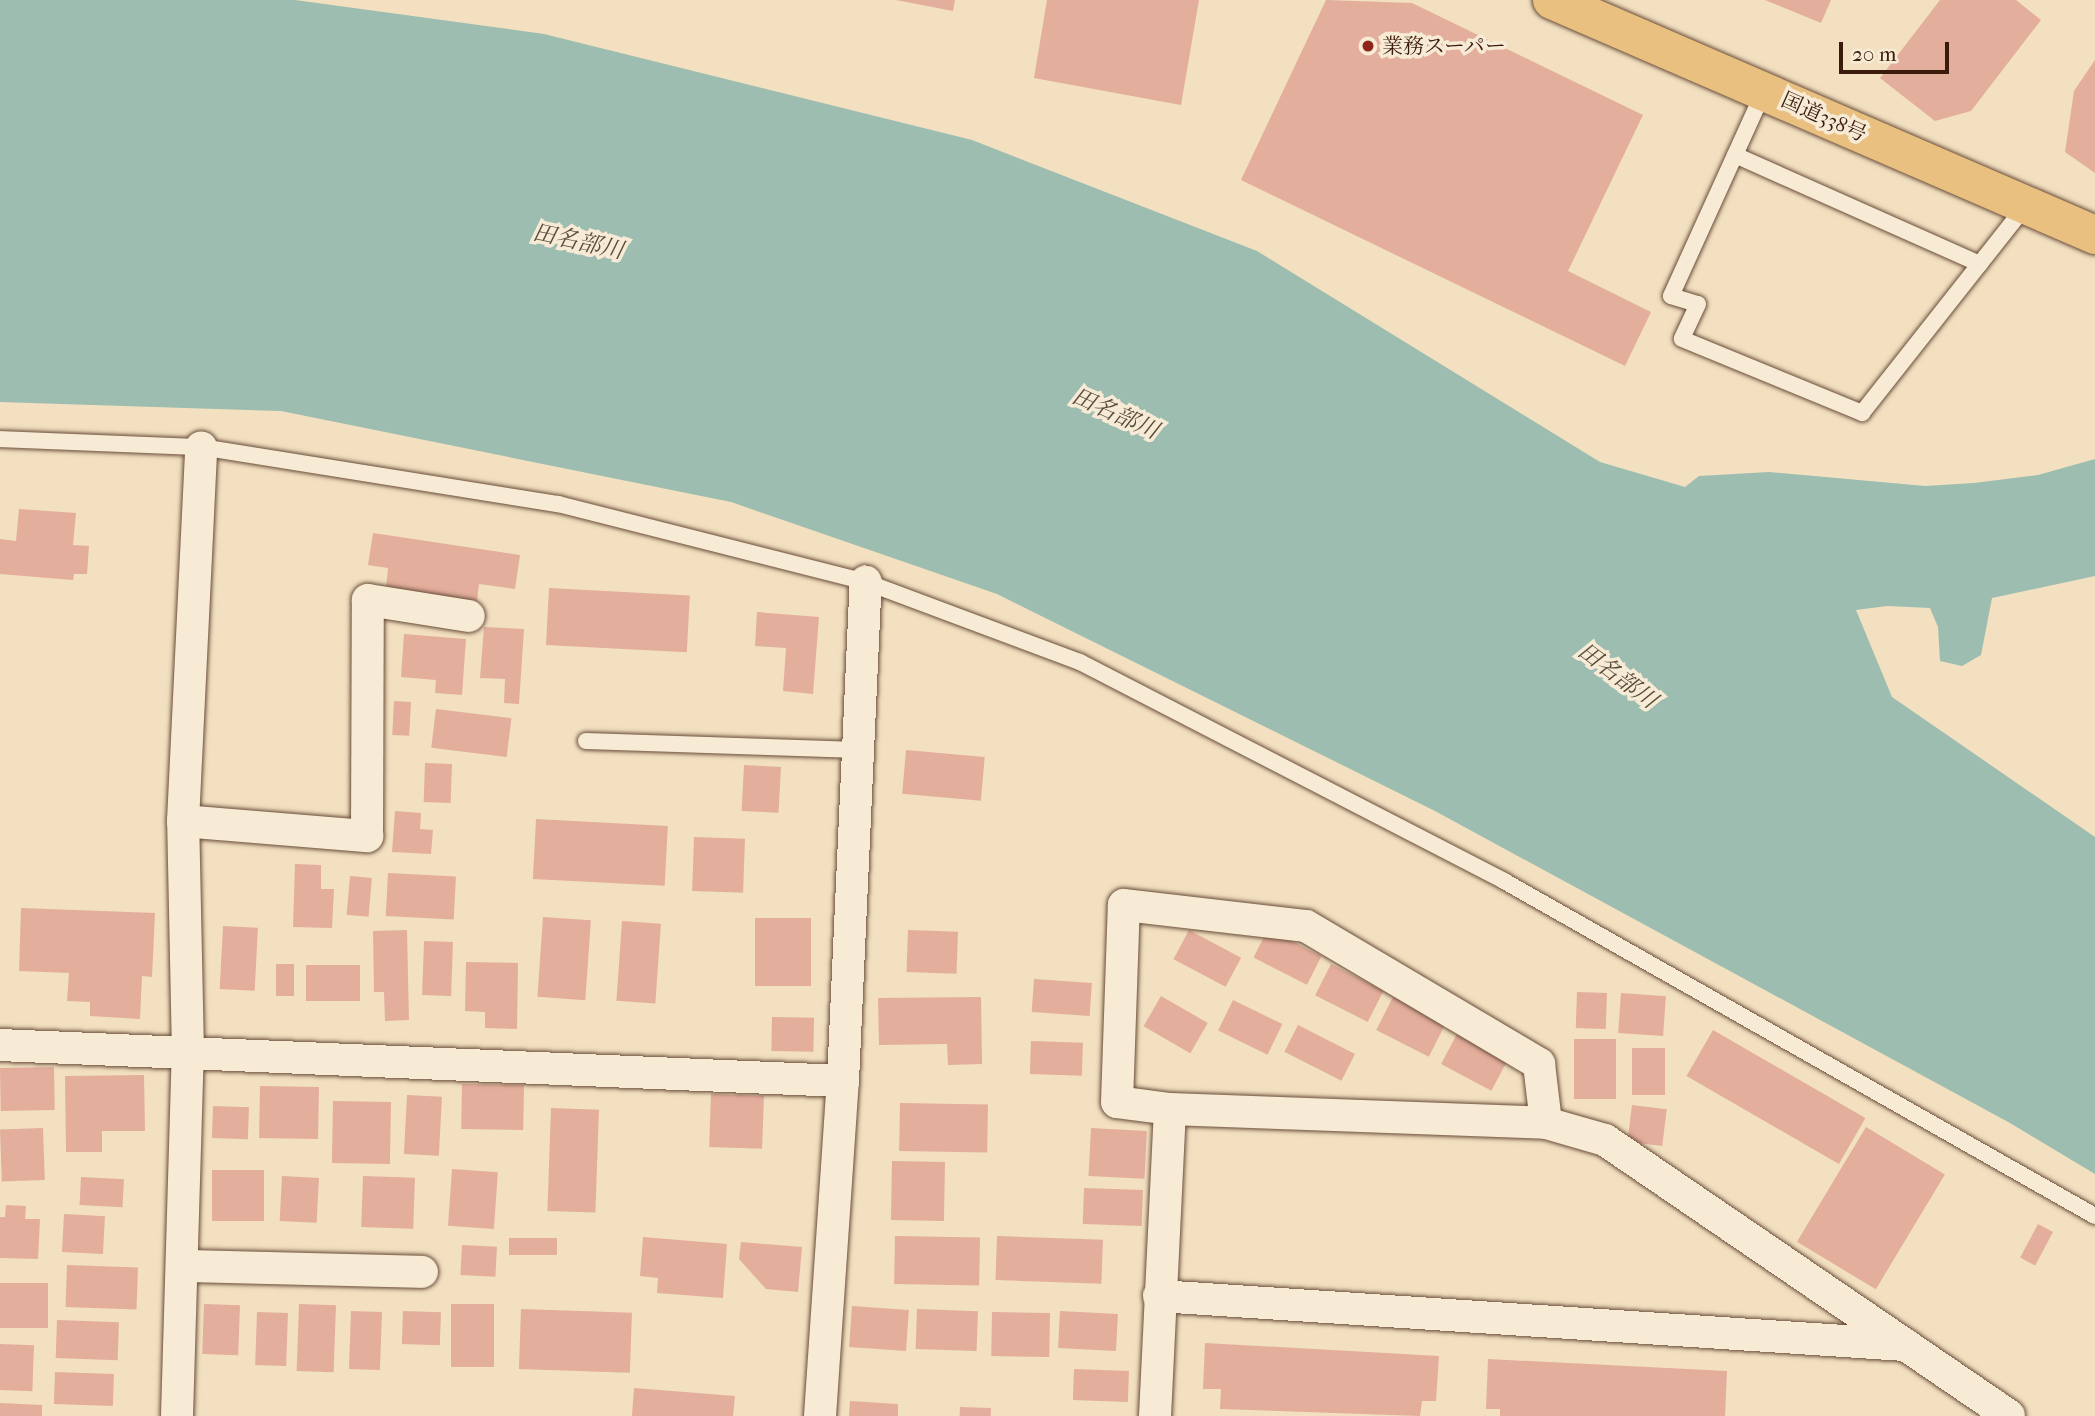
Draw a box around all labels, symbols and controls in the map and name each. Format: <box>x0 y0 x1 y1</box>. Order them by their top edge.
scale bar <box>1843 28 1953 72</box>
place label: 業務スーパー <box>1382 33 1507 59</box>
marker: 業務スーパー <box>1360 38 1376 54</box>
text: 20 m <box>1852 42 1896 66</box>
street label: 国道338号 <box>1777 87 1871 147</box>
water label: 田名部川 <box>530 219 626 265</box>
water label: 田名部川 <box>1067 383 1163 445</box>
water label: 田名部川 <box>1572 637 1662 715</box>

